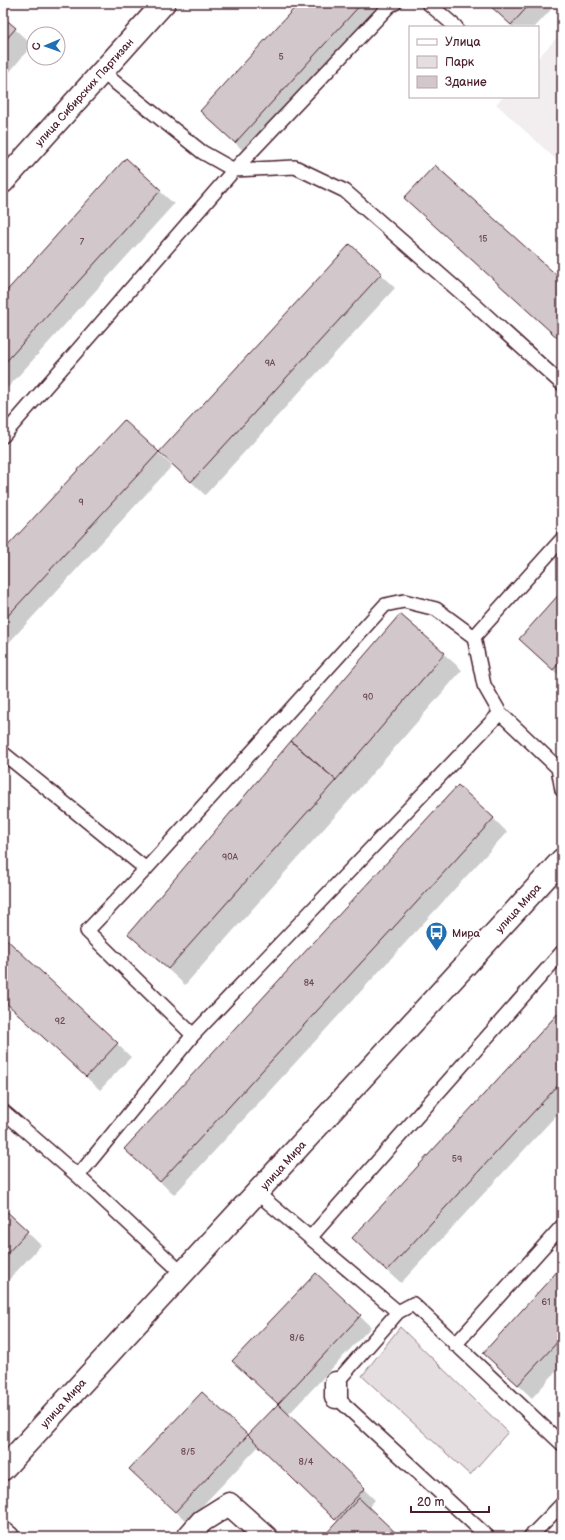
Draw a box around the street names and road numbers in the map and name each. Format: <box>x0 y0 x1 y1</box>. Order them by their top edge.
street label: улица Сибирских Партизан <box>32 35 136 149</box>
street label: улица Мира <box>493 881 544 936</box>
street label: улица Мира <box>258 1138 309 1193</box>
street label: улица Мира <box>38 1376 89 1431</box>

